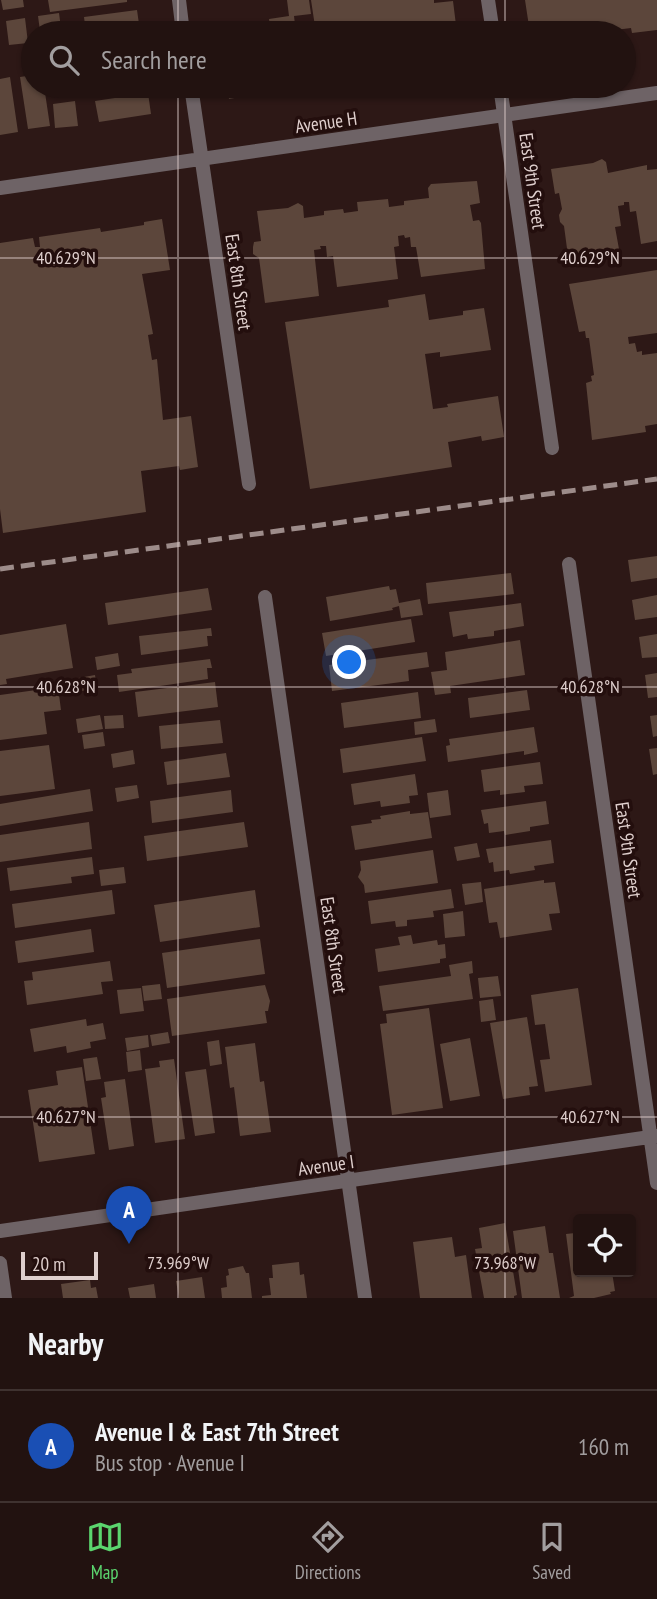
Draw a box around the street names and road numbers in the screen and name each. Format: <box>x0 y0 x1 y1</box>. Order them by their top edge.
street label: Avenue H <box>294 106 358 138</box>
street label: East 9th Street <box>514 131 552 231</box>
street label: East 8th Street <box>220 232 258 332</box>
street label: East 9th Street <box>610 800 648 900</box>
street label: East 8th Street <box>315 895 353 995</box>
street label: Avenue I <box>296 1149 356 1181</box>

